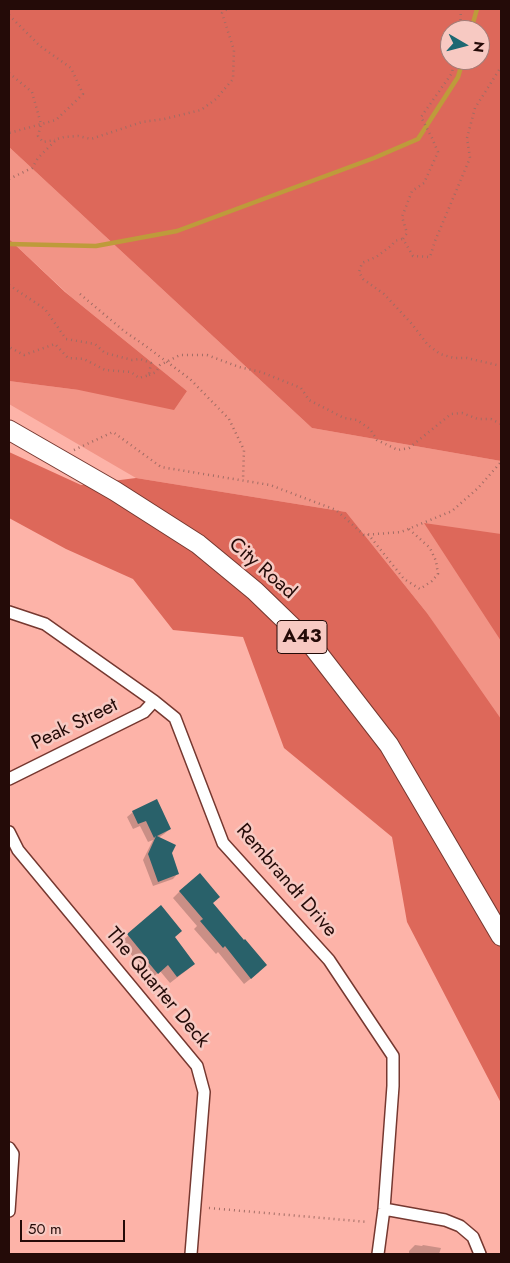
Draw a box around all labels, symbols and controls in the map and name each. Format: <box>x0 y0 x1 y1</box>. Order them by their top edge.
north arrow <box>440 20 490 70</box>
text: N <box>468 40 490 54</box>
street label: City Road <box>223 533 301 605</box>
road number: A43 <box>277 620 327 654</box>
street label: Peak Street <box>28 694 122 756</box>
street label: Rembrandt Drive <box>230 819 342 943</box>
street label: The Quarter Deck <box>100 923 214 1053</box>
scale bar <box>22 1210 128 1242</box>
text: 50 m <box>28 1218 62 1240</box>

